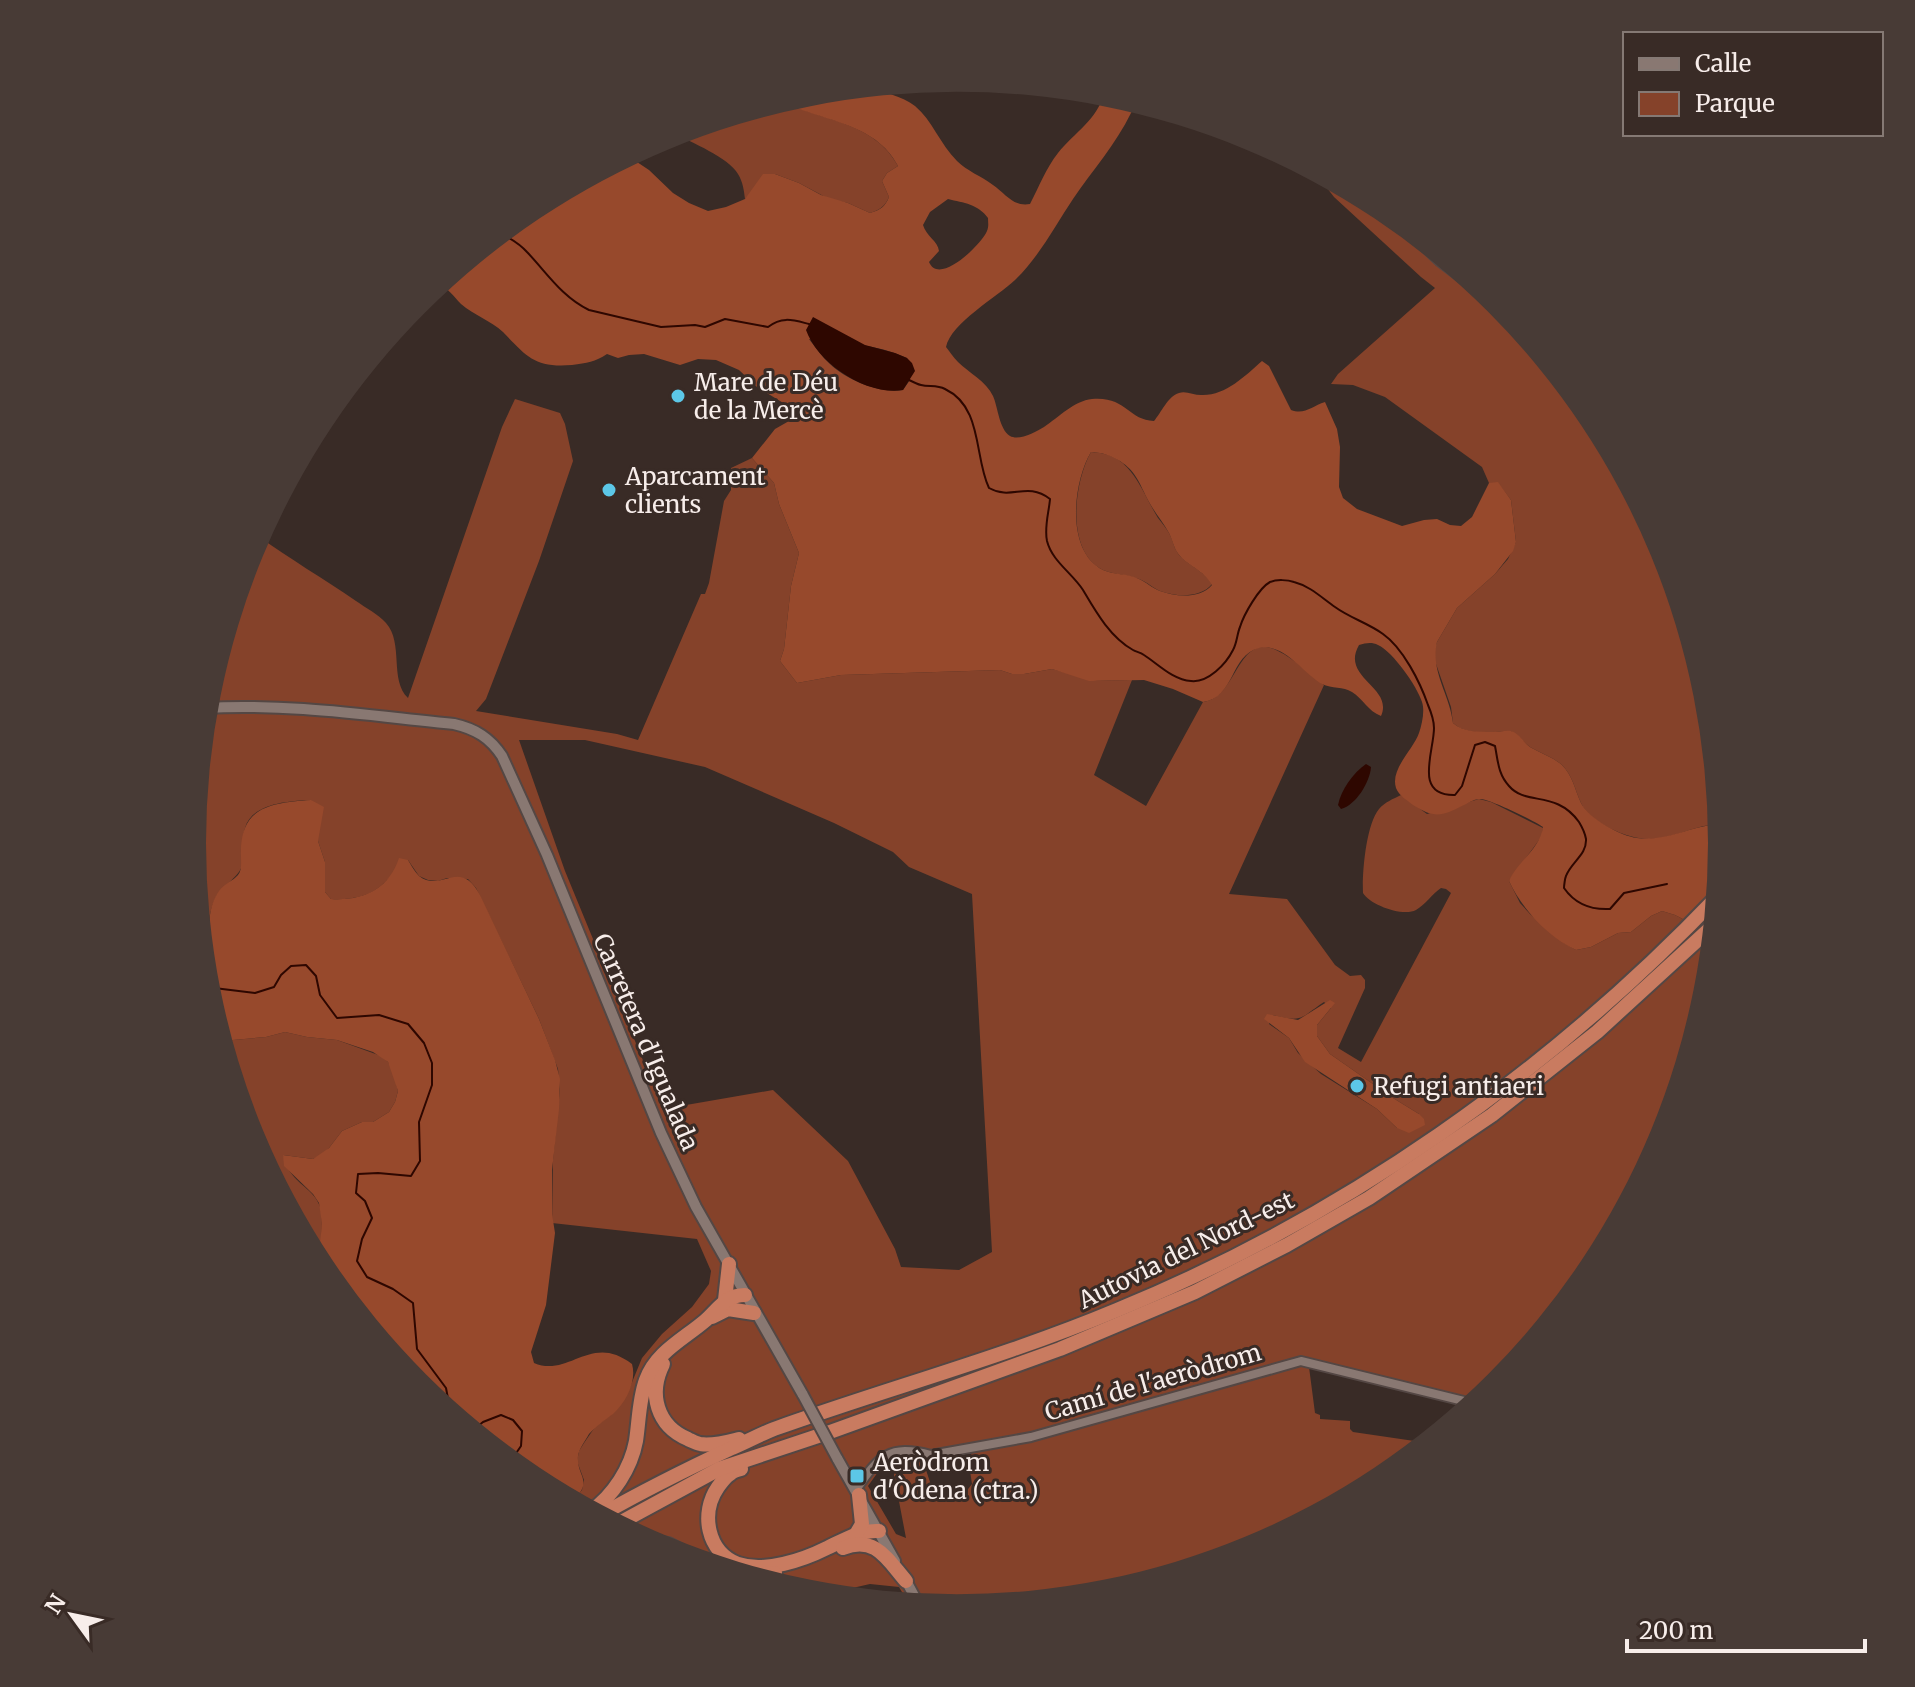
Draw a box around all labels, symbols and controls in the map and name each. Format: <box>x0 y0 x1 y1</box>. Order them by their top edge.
legend <box>1623 32 1883 136</box>
text: Calle <box>1695 48 1751 79</box>
text: Parque <box>1695 88 1775 119</box>
place label: Mare de Déu de la Mercè <box>694 367 838 426</box>
marker: Mare de Déu de la Mercè <box>669 387 687 405</box>
place label: Aparcament clients <box>624 461 766 520</box>
marker: Aparcament clients <box>600 481 618 499</box>
street label: Carretera d'Igualada <box>586 929 706 1155</box>
place label: Refugi antiaeri <box>1373 1071 1544 1102</box>
marker: Refugi antiaeri <box>1348 1077 1366 1095</box>
street label: Autovia del Nord-est <box>1072 1184 1300 1316</box>
street label: Camí de l'aeròdrom <box>1041 1336 1265 1428</box>
place label: Aeròdrom d'Òdena (ctra.) <box>872 1447 1039 1506</box>
marker: Aeròdrom d'Òdena (ctra.) <box>848 1467 866 1485</box>
north arrow <box>32 1575 112 1655</box>
text: N <box>39 1589 72 1619</box>
scale bar <box>1627 1603 1865 1653</box>
text: 200 m <box>1639 1615 1714 1646</box>

